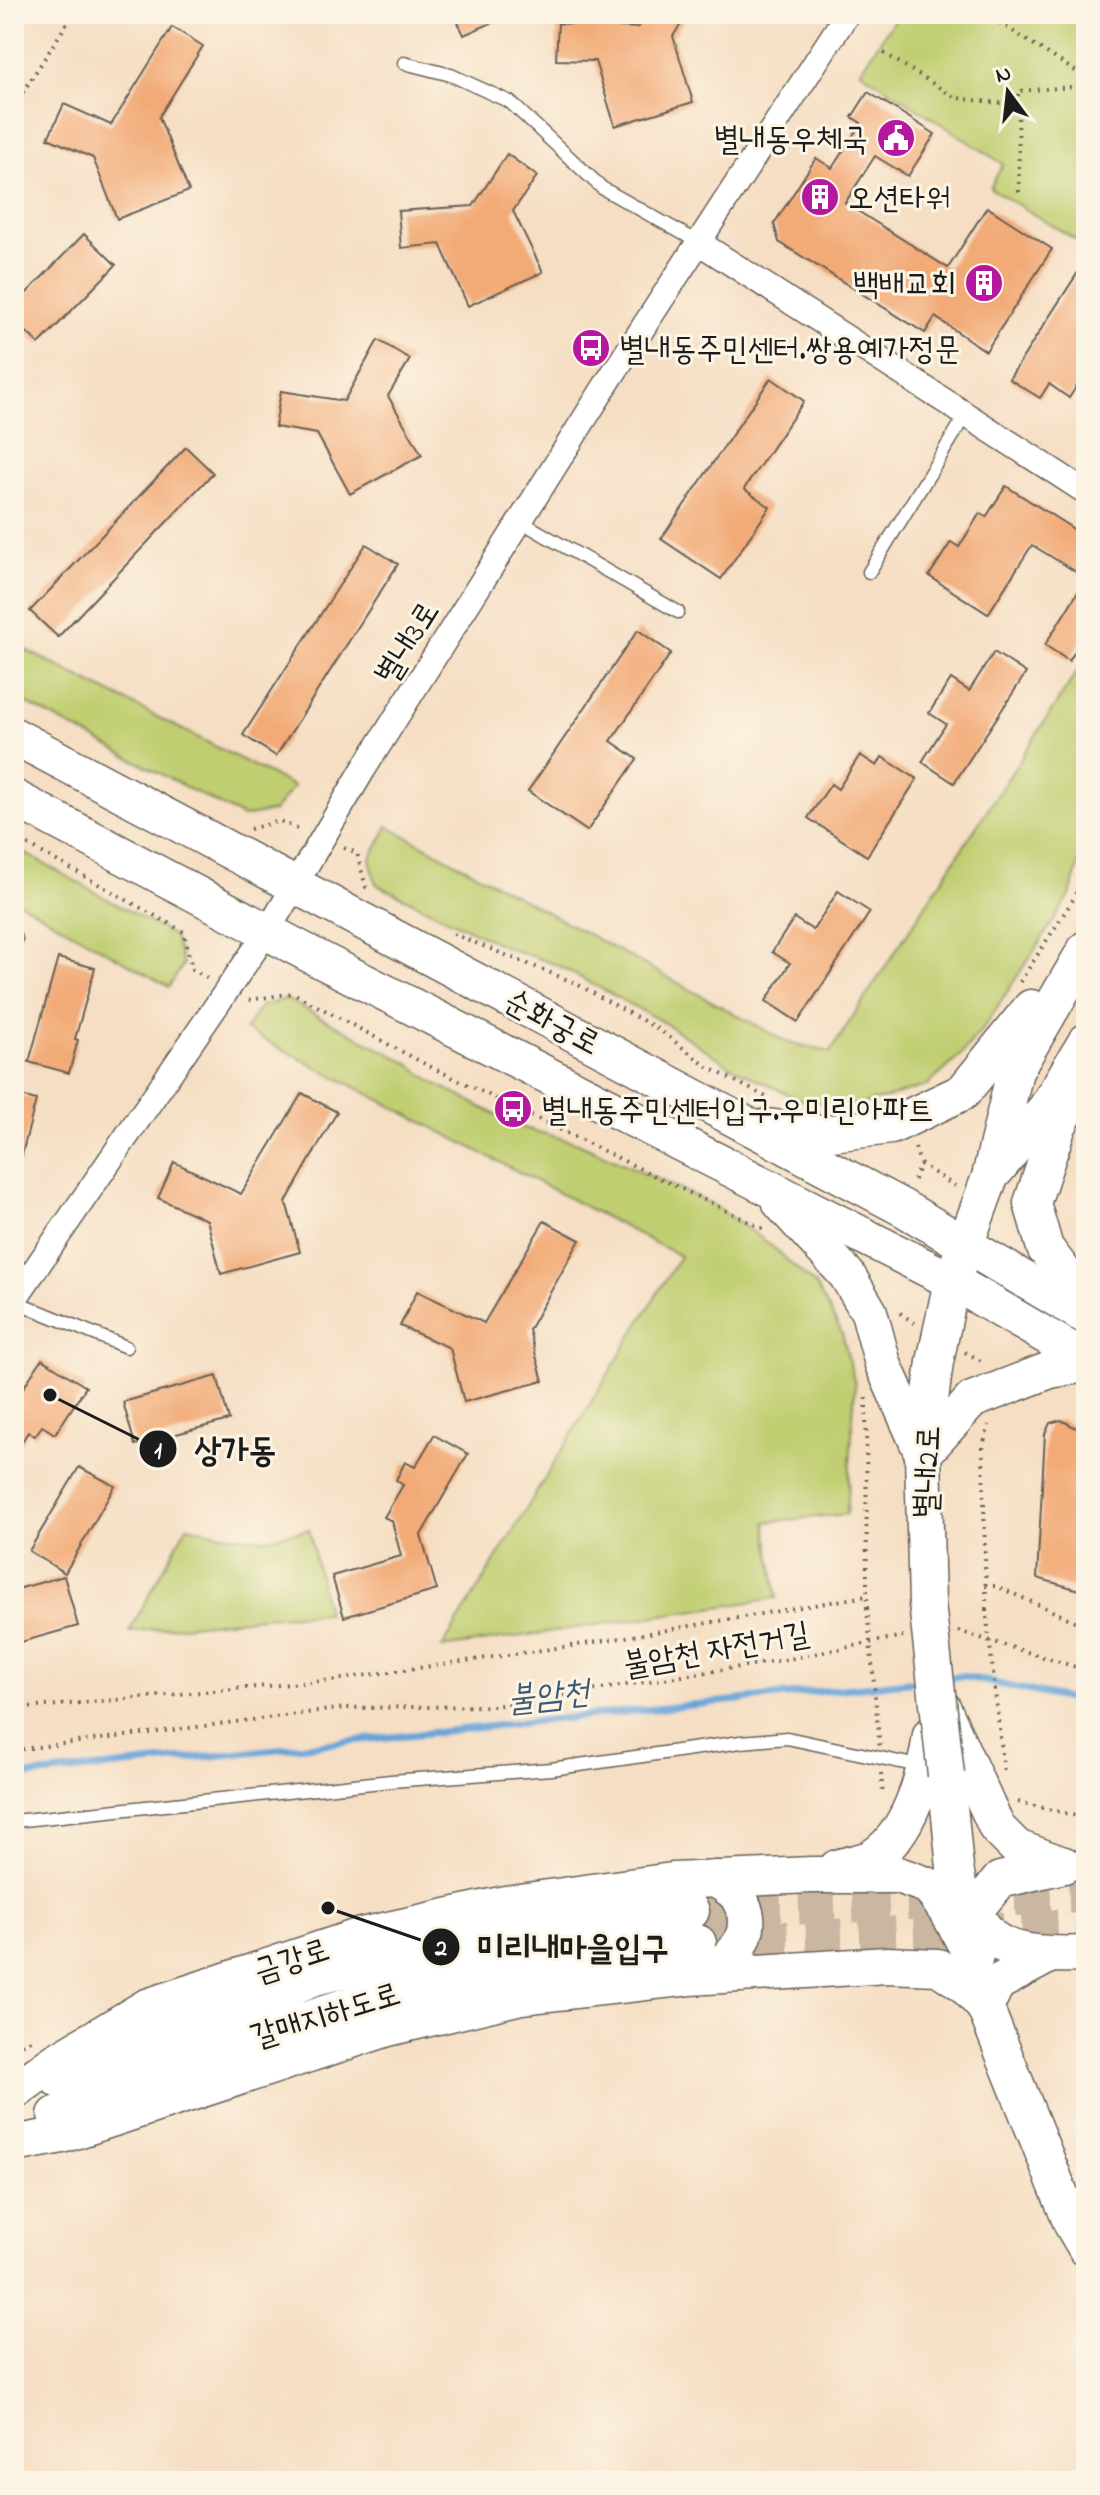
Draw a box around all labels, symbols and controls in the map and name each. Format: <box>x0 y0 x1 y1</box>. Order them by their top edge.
north arrow <box>968 52 1048 132</box>
text: N <box>992 58 1015 93</box>
public building icon: 별내동우체국 <box>875 117 917 159</box>
place label: 별내동우체국 <box>714 118 868 165</box>
building icon: 오션타워 <box>799 176 841 218</box>
place label: 오션타워 <box>848 177 951 224</box>
building icon: 백배교회 <box>963 262 1005 304</box>
place label: 백배교회 <box>853 263 956 310</box>
bus stop icon: 별내동주민센터.쌍용예가정문 <box>570 327 612 369</box>
place label: 별내동주민센터.쌍용예가정문 <box>619 328 960 375</box>
street label: 별내3로 <box>365 593 453 695</box>
street label: 순화궁로 <box>495 979 608 1069</box>
bus stop icon: 별내동주민센터입구.우미린아파트 <box>492 1088 534 1130</box>
place label: 별내동주민센터입구.우미린아파트 <box>541 1089 934 1136</box>
callout: 상가동 <box>138 1420 292 1478</box>
street label: 별내2로 <box>904 1425 955 1519</box>
text: 상가동 <box>194 1428 276 1478</box>
text: 1 <box>154 1435 162 1470</box>
street label: 불암천 자전거길 <box>620 1612 813 1691</box>
water label: 불암천 <box>505 1668 595 1727</box>
callout: 미리내마을입구 <box>421 1918 685 1976</box>
text: 미리내마을입구 <box>477 1926 669 1976</box>
street label: 금강로 <box>248 1928 336 1997</box>
text: 2 <box>434 1932 447 1967</box>
street label: 갈매지하도로 <box>245 1972 407 2062</box>

